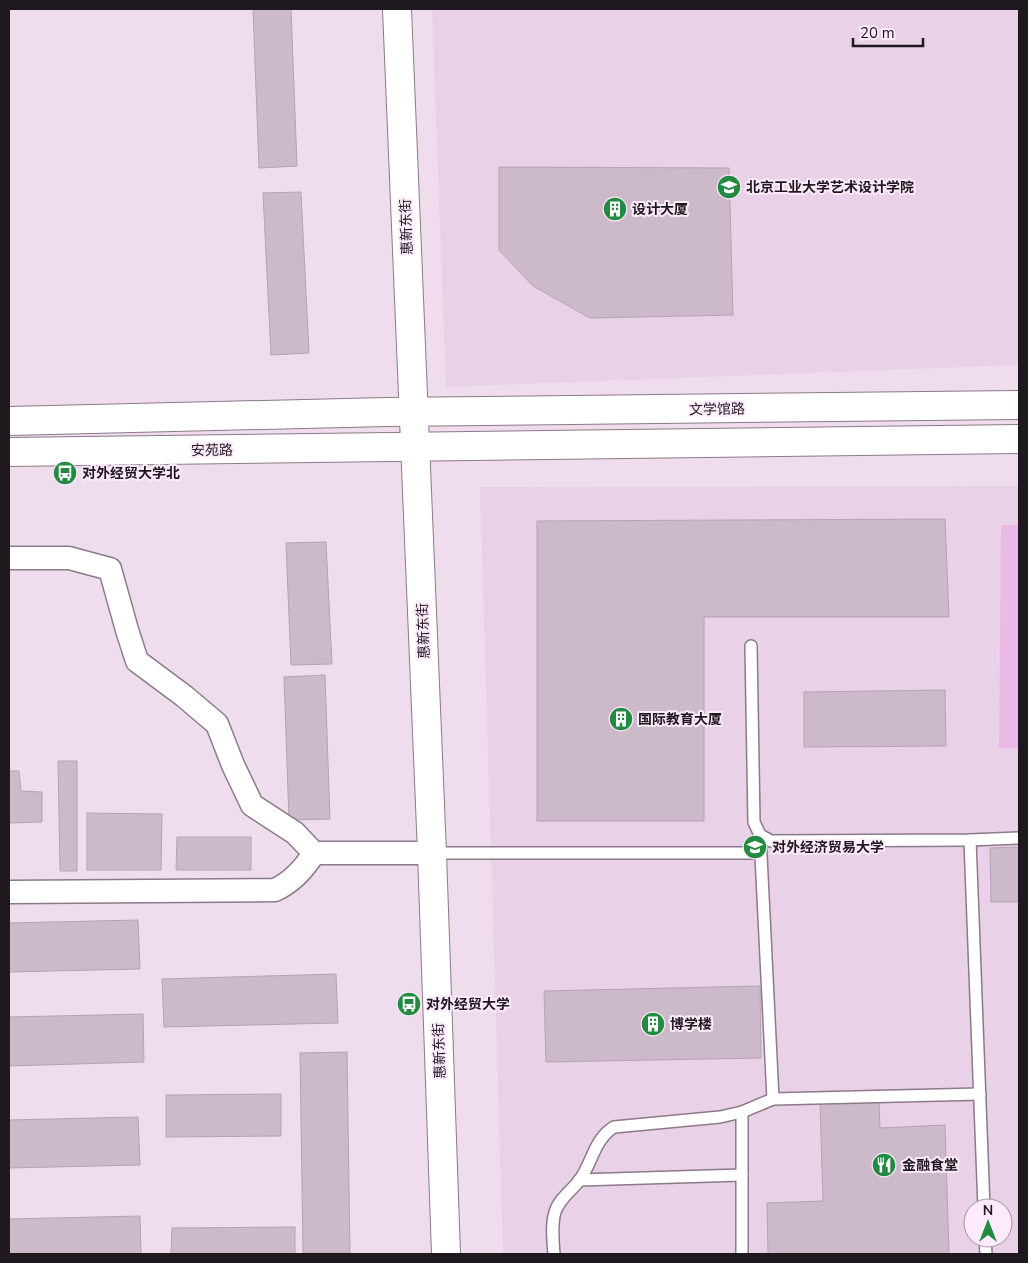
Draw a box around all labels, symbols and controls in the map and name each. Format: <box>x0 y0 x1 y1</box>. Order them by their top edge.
scale bar <box>853 15 923 47</box>
text: 20 m <box>860 23 895 43</box>
school or university icon: 北京工业大学艺术设计学院 <box>716 174 742 200</box>
place label: 北京工业大学艺术设计学院 <box>746 178 914 197</box>
building icon: 设计大厦 <box>602 196 628 222</box>
street label: 惠新东街 <box>396 199 417 255</box>
place label: 设计大厦 <box>632 200 688 219</box>
street label: 文学馆路 <box>689 400 745 419</box>
street label: 安苑路 <box>191 441 233 460</box>
bus stop icon: 对外经贸大学北 <box>52 460 78 486</box>
place label: 对外经贸大学北 <box>82 464 180 483</box>
street label: 惠新东街 <box>413 603 434 659</box>
building icon: 国际教育大厦 <box>608 706 634 732</box>
place label: 国际教育大厦 <box>638 710 722 729</box>
school or university icon: 对外经济贸易大学 <box>742 834 768 860</box>
place label: 对外经济贸易大学 <box>772 838 884 857</box>
bus stop icon: 对外经贸大学 <box>396 991 422 1017</box>
place label: 对外经贸大学 <box>426 995 510 1014</box>
building icon: 博学楼 <box>640 1011 666 1037</box>
place label: 博学楼 <box>670 1015 712 1034</box>
street label: 惠新东街 <box>429 1023 450 1079</box>
restaurant icon: 金融食堂 <box>871 1152 897 1178</box>
place label: 金融食堂 <box>902 1156 958 1175</box>
north arrow <box>963 1198 1013 1248</box>
text: N <box>983 1201 993 1220</box>

